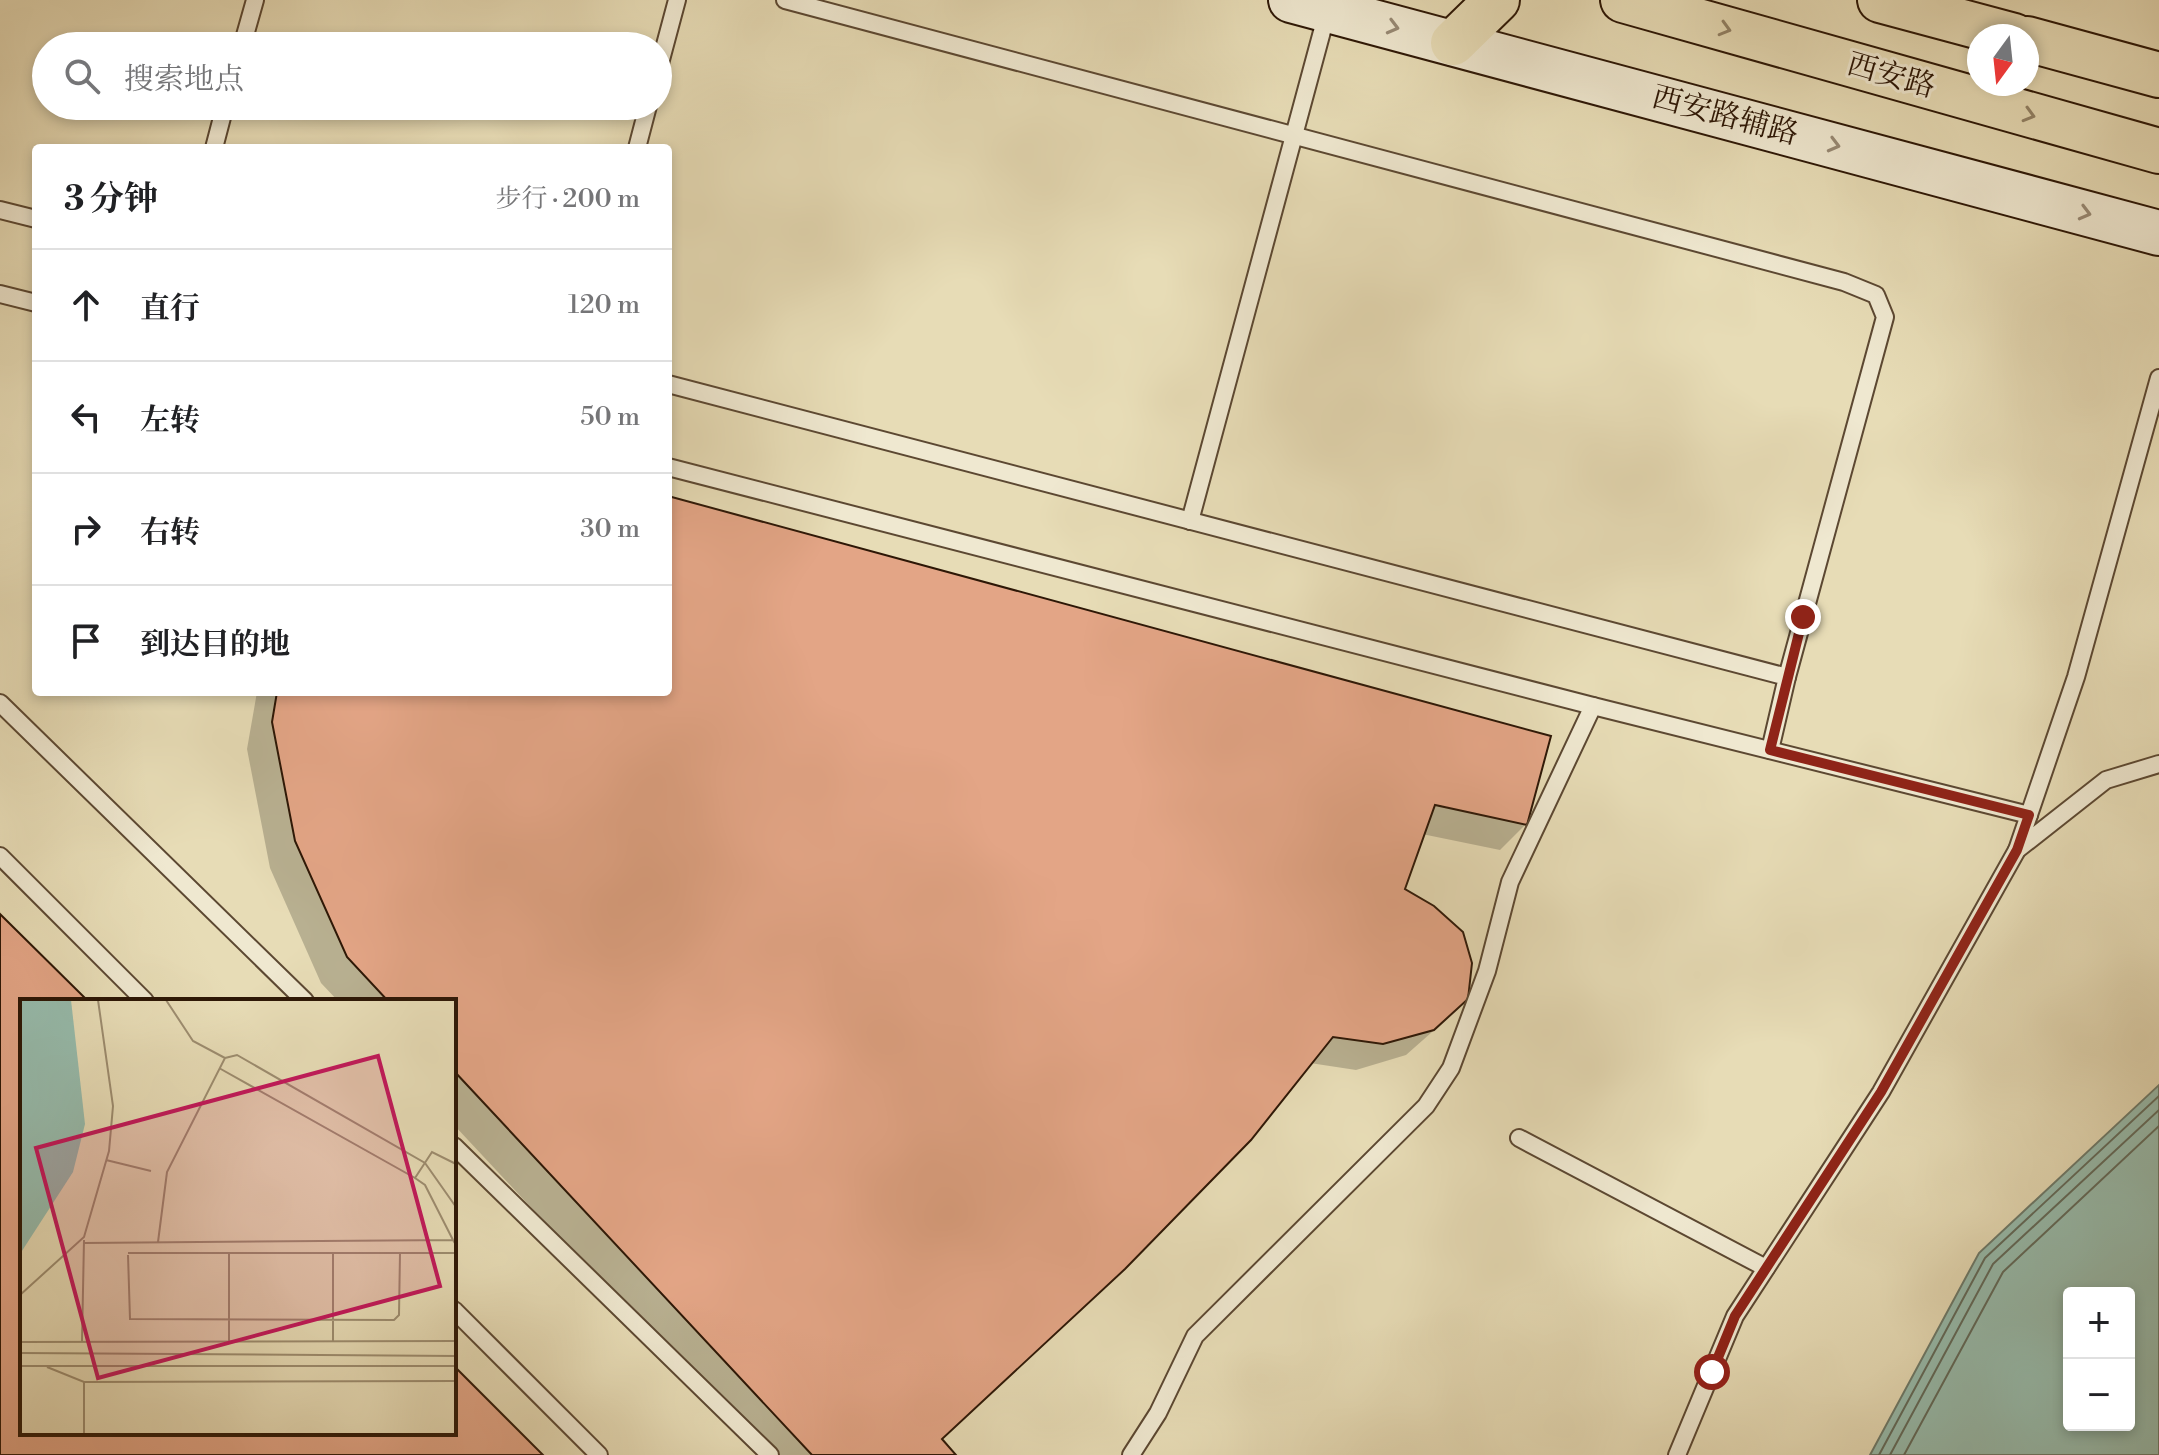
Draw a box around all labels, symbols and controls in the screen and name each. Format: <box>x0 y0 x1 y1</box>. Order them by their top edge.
one-way arrow <box>1386 18 1400 35</box>
one-way arrow <box>1717 20 1731 36</box>
north arrow <box>1967 24 2039 96</box>
search box <box>32 32 672 120</box>
street label: 西安路 <box>1843 45 1939 107</box>
icon: search <box>60 54 104 98</box>
text: 搜索地点 <box>124 61 244 99</box>
street label: 西安路辅路 <box>1648 78 1802 154</box>
one-way arrow <box>2022 105 2036 122</box>
one-way arrow <box>1826 136 1840 153</box>
text: 3 分钟 <box>64 179 158 221</box>
text: 步行 · 200 m <box>496 183 640 215</box>
one-way arrow <box>2077 203 2091 220</box>
icon: ahead <box>64 283 108 327</box>
text: 120 m <box>568 289 640 321</box>
text: 直行 <box>140 290 200 328</box>
icon: left <box>64 395 108 439</box>
text: 50 m <box>580 401 640 433</box>
text: 左转 <box>140 402 200 440</box>
icon: right <box>64 507 108 551</box>
text: 30 m <box>580 513 640 545</box>
text: 右转 <box>140 514 200 552</box>
route end <box>1785 599 1821 635</box>
icon: arrive <box>64 619 108 663</box>
text: 到达目的地 <box>140 626 290 664</box>
inset map <box>20 999 456 1435</box>
map controls <box>2063 1287 2135 1431</box>
button: + <box>2063 1287 2135 1359</box>
route start <box>1694 1354 1730 1390</box>
button: − <box>2063 1359 2135 1431</box>

